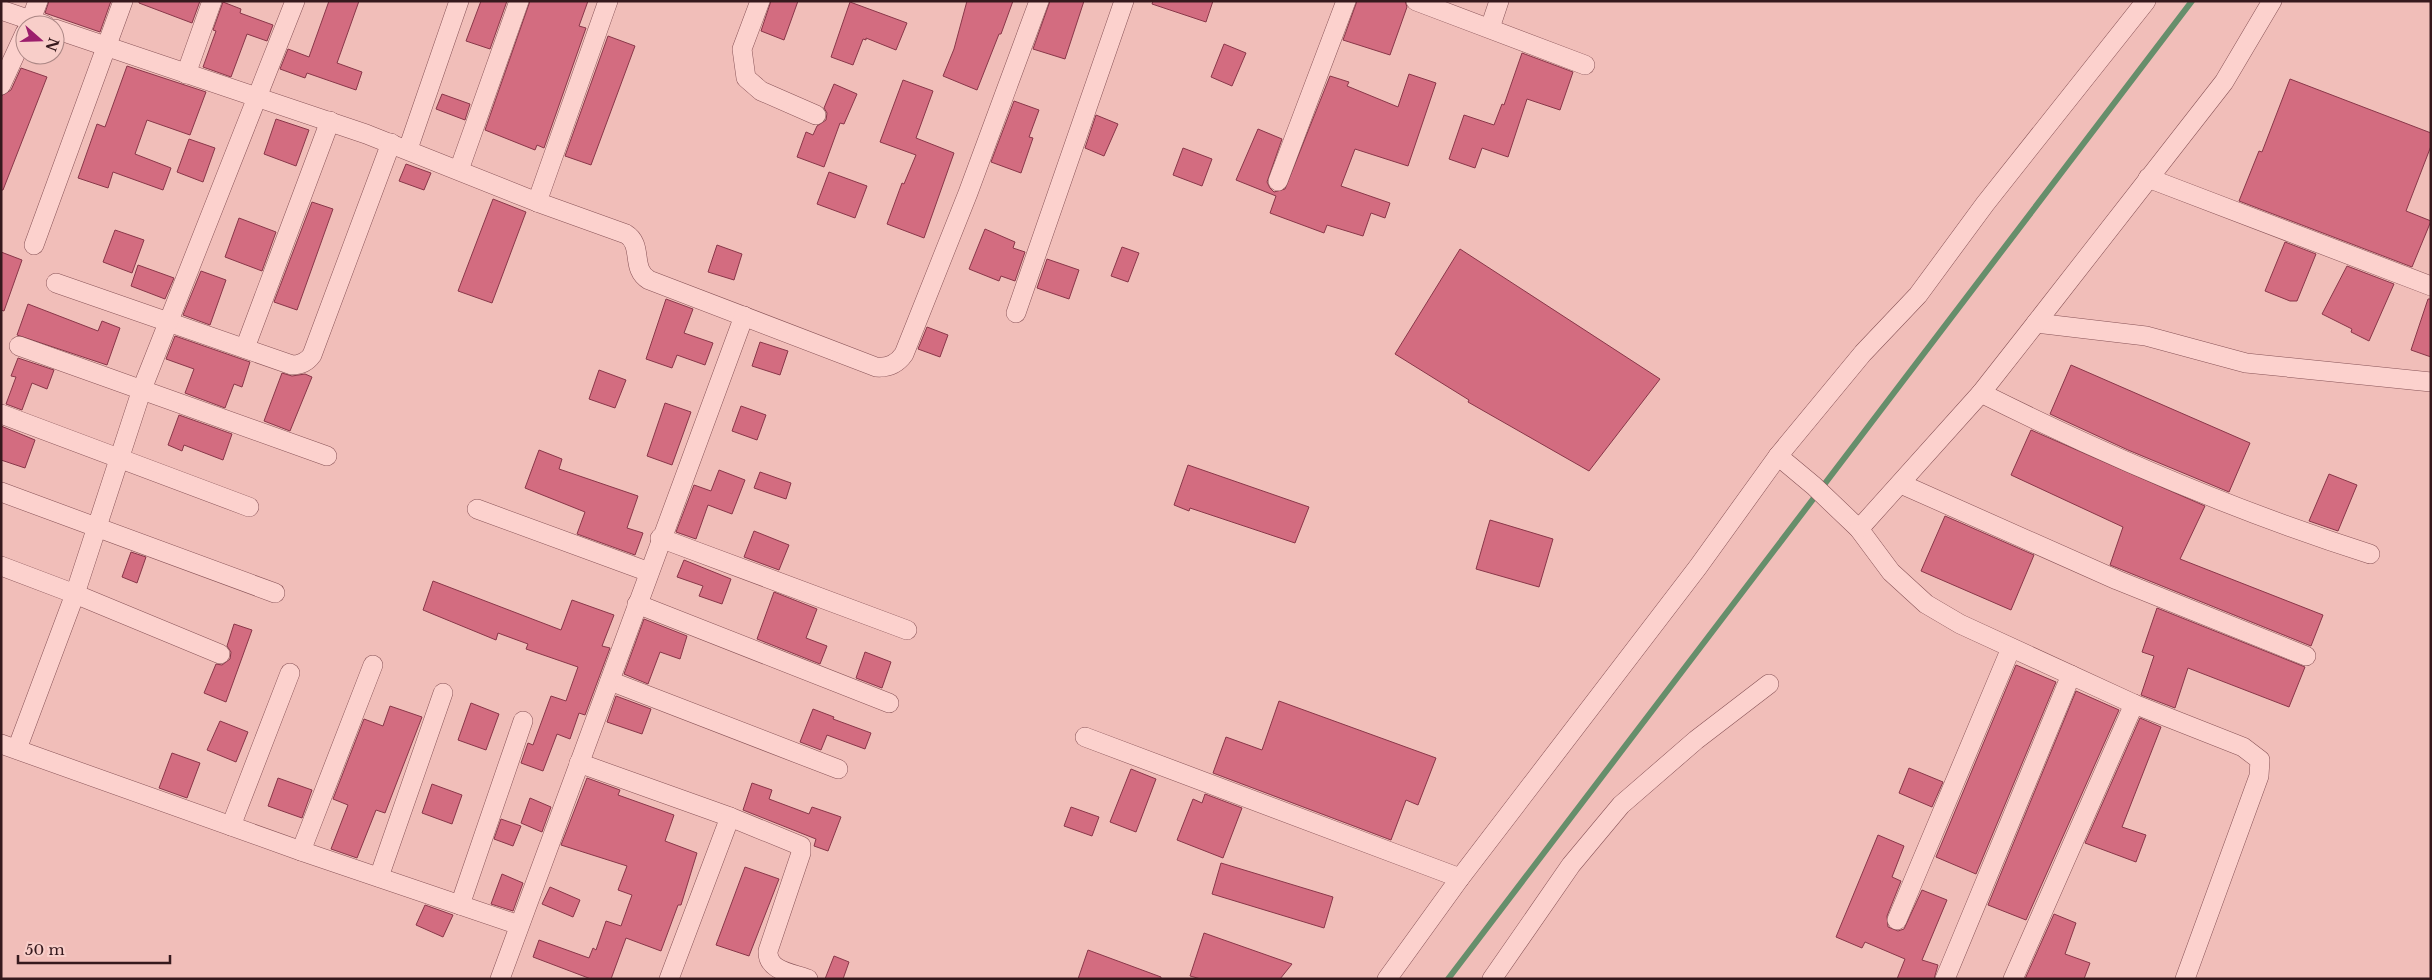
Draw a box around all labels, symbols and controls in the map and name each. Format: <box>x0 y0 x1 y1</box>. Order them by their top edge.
north arrow <box>15 15 65 65</box>
text: N <box>42 35 63 54</box>
scale bar <box>18 932 170 964</box>
text: 50 m <box>25 940 65 959</box>

